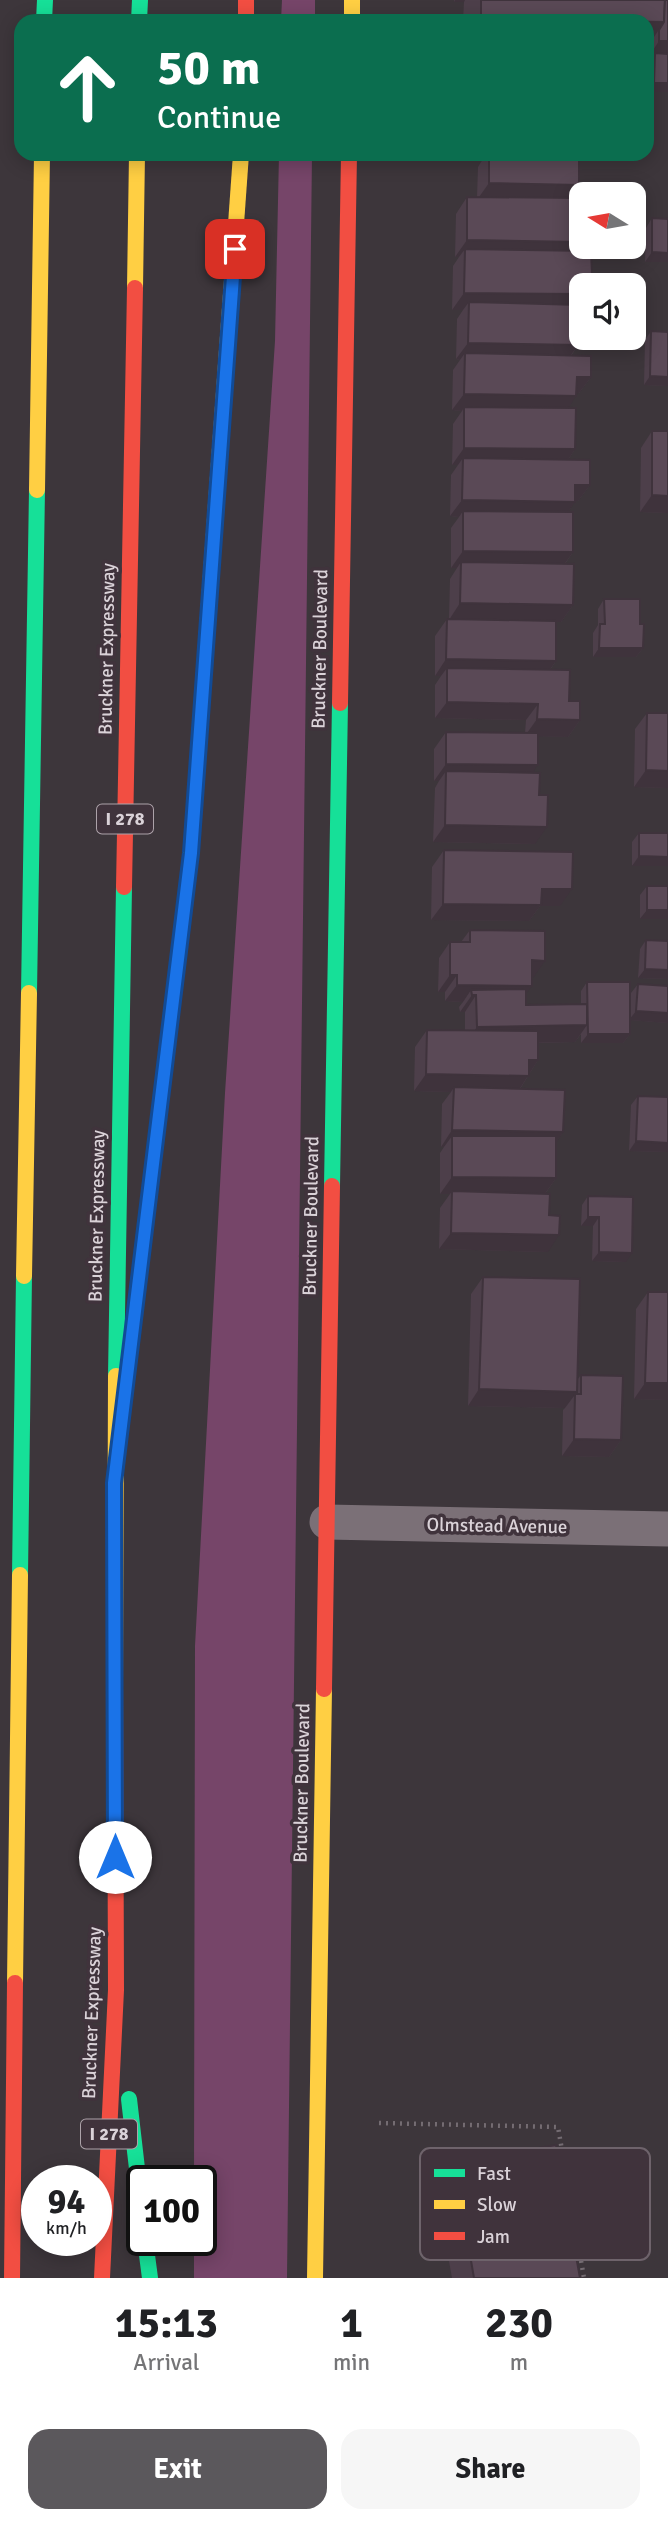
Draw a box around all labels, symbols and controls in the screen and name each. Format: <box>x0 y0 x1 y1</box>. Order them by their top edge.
text: 50 m <box>157 38 260 98</box>
icon: ahead <box>42 42 133 133</box>
text: Continue <box>157 98 281 137</box>
north arrow <box>569 182 646 259</box>
map controls <box>569 182 646 350</box>
pin <box>205 219 265 279</box>
icon: arrive <box>216 230 254 268</box>
button: sound <box>569 273 646 350</box>
street label: Bruckner Expressway <box>93 563 121 735</box>
street label: Bruckner Boulevard <box>307 569 333 729</box>
road number: I 278 <box>97 804 153 834</box>
street label: Bruckner Expressway <box>83 1130 111 1302</box>
street label: Bruckner Boulevard <box>298 1136 324 1296</box>
street label: Olmstead Avenue <box>426 1513 568 1539</box>
street label: Bruckner Boulevard <box>289 1703 315 1863</box>
position arrow <box>78 1820 152 1894</box>
street label: Bruckner Expressway <box>77 1926 107 2099</box>
road number: I 278 <box>81 2120 137 2148</box>
legend <box>420 2148 650 2260</box>
text: Fast <box>477 2162 511 2186</box>
speed limit sign: 100 <box>126 2165 217 2256</box>
text: 94 <box>48 2180 85 2223</box>
text: Slow <box>477 2193 517 2217</box>
text: km/h <box>46 2217 87 2239</box>
text: Jam <box>477 2225 510 2249</box>
text: 15:13 <box>115 2298 218 2349</box>
text: 1 <box>340 2298 363 2349</box>
text: 230 <box>485 2298 553 2349</box>
text: Arrival <box>133 2348 200 2377</box>
text: min <box>333 2348 370 2377</box>
text: m <box>510 2348 528 2377</box>
button: Exit <box>28 2429 327 2509</box>
button: Share <box>341 2429 640 2509</box>

